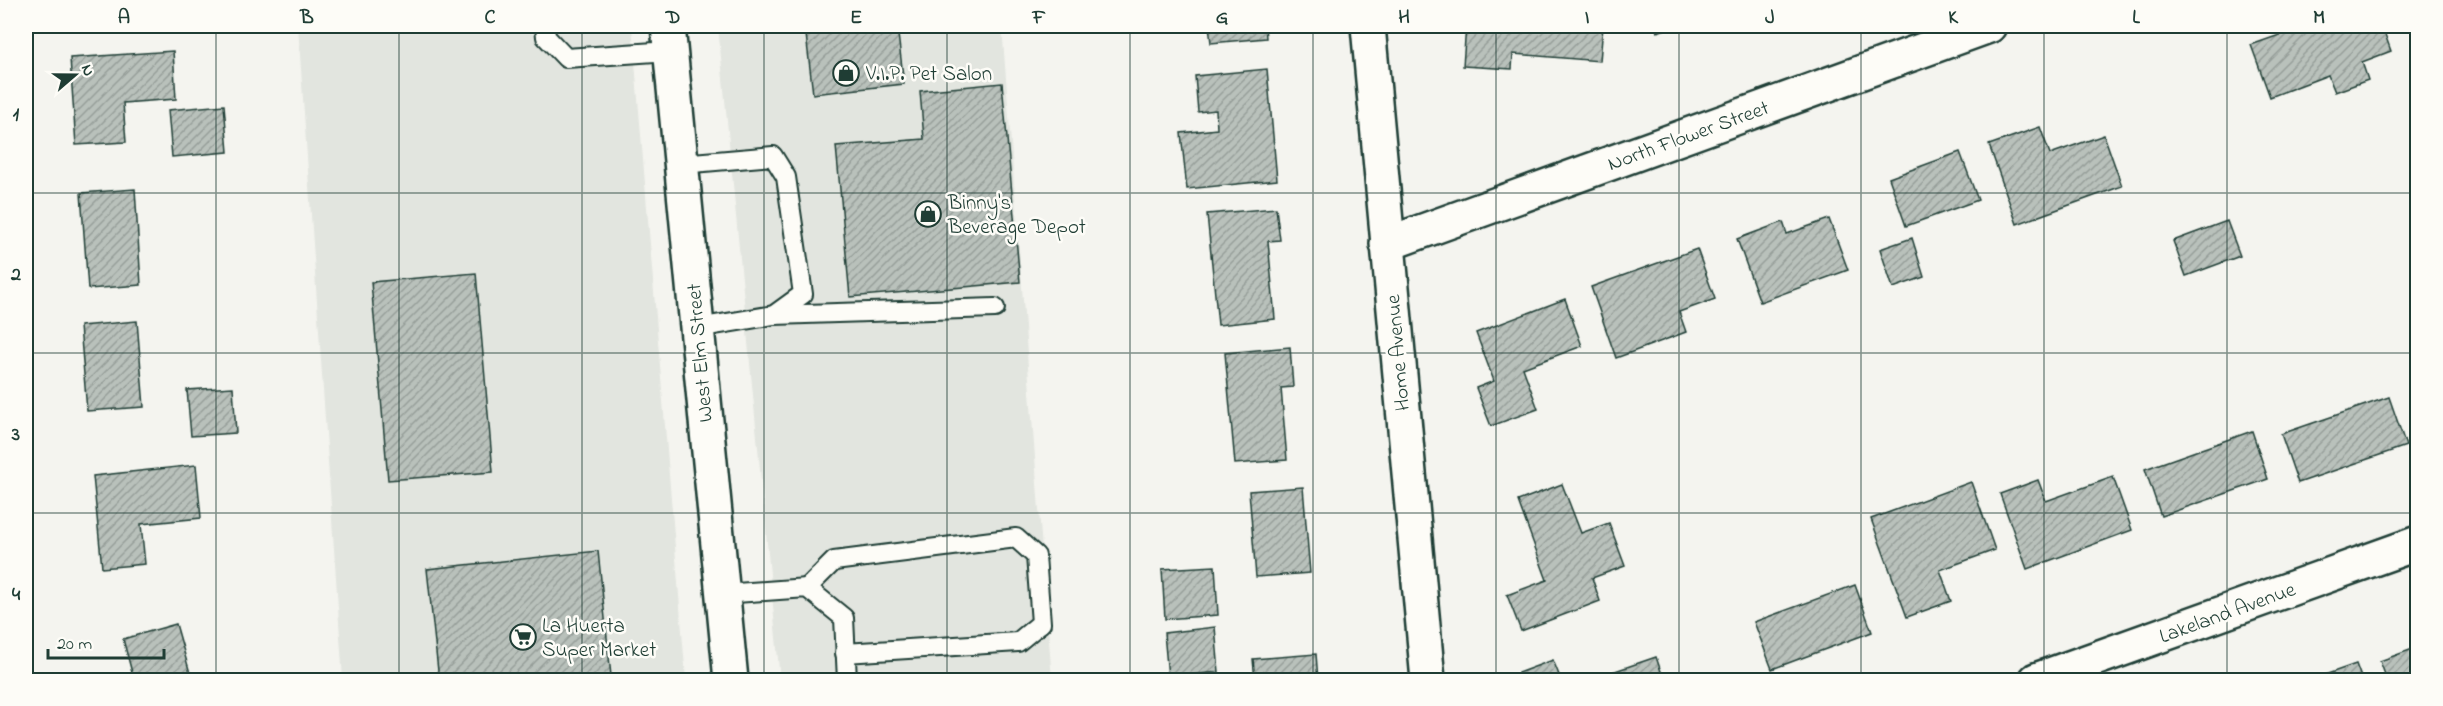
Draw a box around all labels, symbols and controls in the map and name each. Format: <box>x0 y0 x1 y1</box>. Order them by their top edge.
text: A <box>118 4 130 33</box>
text: B <box>299 4 314 33</box>
text: C <box>485 4 496 33</box>
text: D <box>665 4 680 33</box>
text: E <box>850 4 862 33</box>
text: F <box>1032 4 1046 33</box>
text: G <box>1216 4 1229 33</box>
text: H <box>1398 4 1410 33</box>
text: I <box>1585 4 1590 33</box>
text: J <box>1765 4 1775 33</box>
text: K <box>1948 4 1959 33</box>
text: L <box>2132 4 2140 33</box>
text: M <box>2313 4 2325 33</box>
north arrow <box>45 45 105 105</box>
shop icon: V.I.P. Pet Salon <box>831 58 861 88</box>
place label: V.I.P. Pet Salon <box>865 60 992 90</box>
text: N <box>74 61 100 80</box>
street label: North Flower Street <box>1604 94 1774 180</box>
text: 1 <box>13 101 20 130</box>
place label: Binny's Beverage Depot <box>947 189 1086 245</box>
shop icon: Binny's Beverage Depot <box>913 199 943 229</box>
text: 2 <box>10 261 21 290</box>
street label: West Elm Street <box>680 282 722 424</box>
street label: Home Avenue <box>1379 293 1419 412</box>
text: 3 <box>11 421 20 450</box>
street label: Lakeland Avenue <box>2155 575 2300 652</box>
text: 4 <box>12 581 21 610</box>
place label: La Huerta Super Market <box>542 612 656 666</box>
scale bar <box>48 622 164 660</box>
supermarket icon: La Huerta Super Market <box>508 622 538 652</box>
text: 20 m <box>57 632 92 658</box>

